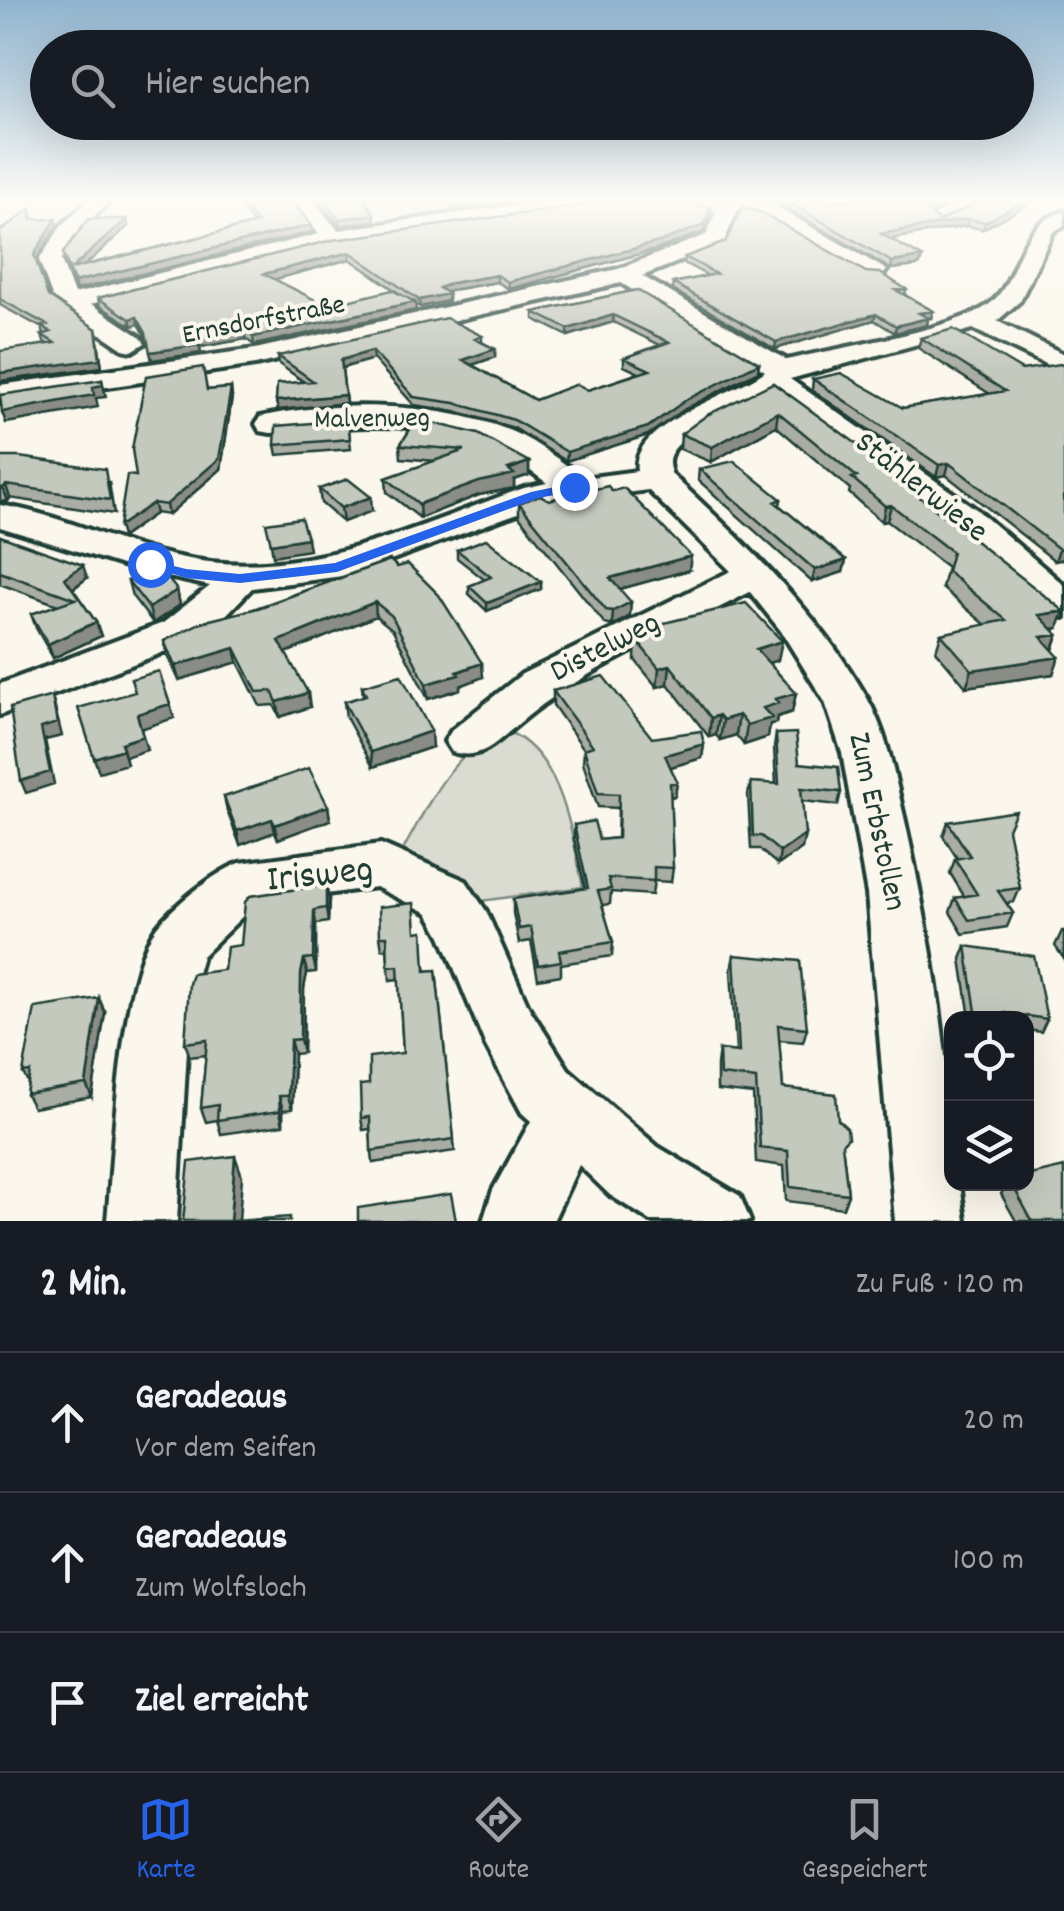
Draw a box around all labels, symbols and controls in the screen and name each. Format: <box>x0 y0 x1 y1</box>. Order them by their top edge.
search box <box>30 30 1034 140</box>
icon: search <box>65 58 120 113</box>
text: Hier suchen <box>145 58 310 113</box>
street label: Ernsdorfstraße <box>179 287 349 357</box>
street label: Malvenweg <box>314 400 430 442</box>
street label: Stählerwiese <box>844 422 996 556</box>
route end <box>552 465 598 511</box>
route start <box>128 542 174 588</box>
street label: Distelweg <box>543 602 669 696</box>
street label: Zum Erbstollen <box>834 729 916 915</box>
street label: Irisweg <box>264 844 376 910</box>
map controls <box>944 1011 1034 1191</box>
button: locate <box>944 1011 1034 1101</box>
button: layers <box>944 1101 1034 1191</box>
text: 2 Min. <box>40 1256 127 1316</box>
text: Zu Fuß · 120 m <box>856 1263 1024 1309</box>
text: Geradeaus <box>135 1372 288 1427</box>
icon: ahead <box>40 1395 95 1450</box>
text: 20 m <box>963 1399 1024 1445</box>
text: Vor dem Seifen <box>135 1427 316 1473</box>
text: Geradeaus <box>135 1512 288 1567</box>
icon: ahead <box>40 1535 95 1590</box>
text: 100 m <box>953 1539 1024 1585</box>
text: Zum Wolfsloch <box>135 1567 307 1613</box>
icon: arrive <box>40 1675 95 1730</box>
text: Ziel erreicht <box>135 1675 308 1730</box>
tab: Karte <box>136 1792 195 1892</box>
tab: Route <box>468 1792 529 1892</box>
tab: Gespeichert <box>802 1792 928 1892</box>

